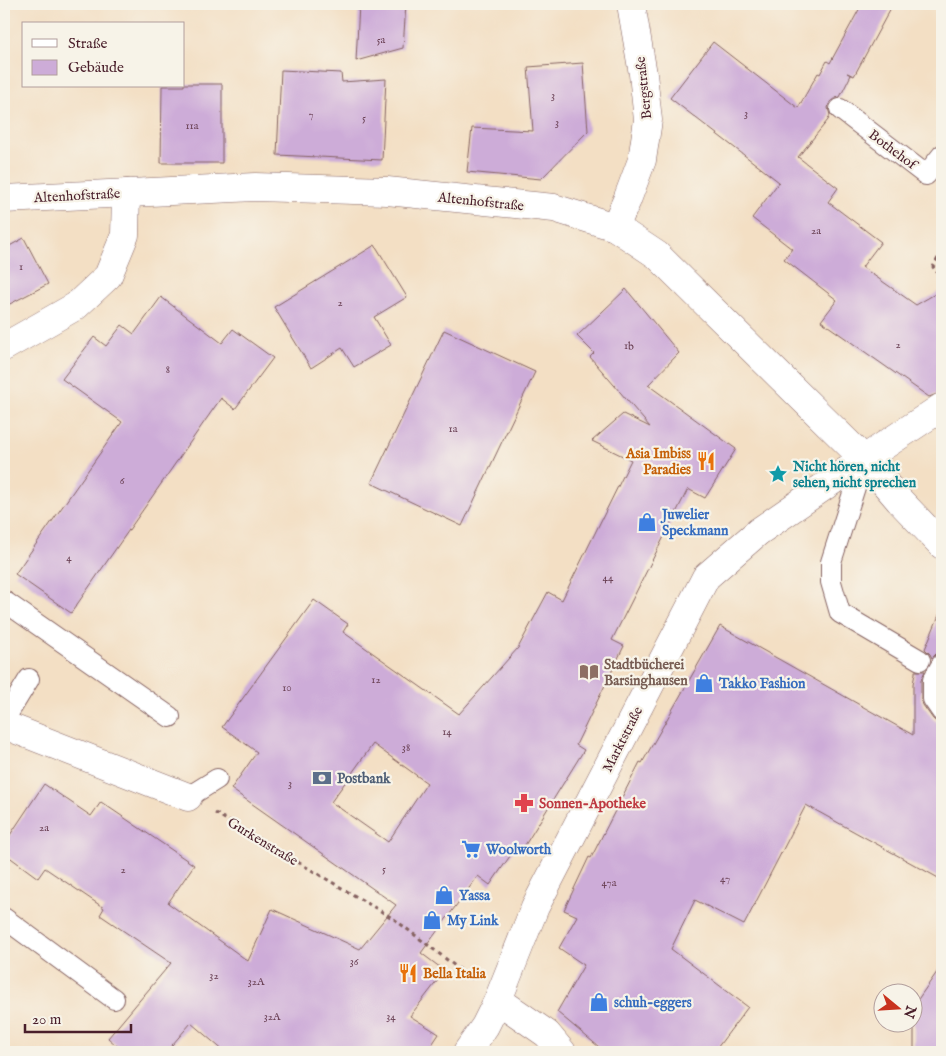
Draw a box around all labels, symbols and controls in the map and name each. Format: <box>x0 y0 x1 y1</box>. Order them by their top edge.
legend <box>22 22 185 88</box>
house number: 5a <box>377 33 386 47</box>
text: Straße <box>68 34 108 53</box>
street label: Bergstraße <box>632 55 656 120</box>
text: Gebäude <box>68 58 124 77</box>
house number: 3 <box>551 89 555 103</box>
house number: 3 <box>744 107 748 121</box>
house number: 7 <box>308 108 314 122</box>
house number: 5 <box>362 111 366 125</box>
house number: 3 <box>555 116 559 130</box>
house number: 11a <box>186 119 199 133</box>
street label: Bothehof <box>865 126 922 175</box>
street label: Altenhofstraße <box>32 185 121 207</box>
street label: Altenhofstraße <box>436 188 525 216</box>
house number: 2a <box>811 224 821 238</box>
house number: 1 <box>19 260 23 274</box>
house number: 2 <box>337 296 343 310</box>
house number: 2 <box>895 338 901 352</box>
house number: 1b <box>624 339 634 353</box>
house number: 8 <box>166 363 170 377</box>
house number: 1a <box>449 422 458 436</box>
place label: Asia Imbiss Paradies <box>625 445 691 479</box>
restaurant icon: Asia Imbiss Paradies <box>695 450 717 472</box>
place label: Nicht hören, nicht sehen, nicht sprechen <box>792 458 917 492</box>
place icon: Nicht hören, nicht sehen, nicht sprechen <box>767 463 789 485</box>
house number: 6 <box>120 474 125 488</box>
place label: Juwelier Speckmann <box>660 506 729 540</box>
shop icon: Juwelier Speckmann <box>636 511 658 533</box>
house number: 4 <box>66 551 72 565</box>
house number: 44 <box>603 571 614 585</box>
place label: Stadtbücherei Barsinghausen <box>604 656 688 690</box>
library icon: Stadtbücherei Barsinghausen <box>578 661 600 683</box>
shop icon: Takko Fashion <box>693 672 715 694</box>
house number: 12 <box>371 673 381 687</box>
place label: Takko Fashion <box>718 675 806 693</box>
house number: 10 <box>282 681 292 695</box>
street label: Marktstraße <box>599 703 647 775</box>
house number: 14 <box>442 725 452 739</box>
house number: 38 <box>402 741 410 755</box>
bank icon: Postbank <box>311 767 333 789</box>
place label: Postbank <box>337 770 391 788</box>
house number: 3 <box>288 777 292 791</box>
pharmacy icon: Sonnen-Apotheke <box>513 792 535 814</box>
place label: Sonnen-Apotheke <box>539 795 647 813</box>
street label: Gurkenstraße <box>224 814 302 870</box>
house number: 2a <box>39 821 49 835</box>
supermarket icon: Woolworth <box>460 838 482 860</box>
place label: Woolworth <box>485 841 552 859</box>
house number: 5 <box>382 862 386 876</box>
house number: 2 <box>120 863 126 877</box>
house number: 47 <box>720 872 730 886</box>
house number: 47a <box>602 876 617 890</box>
shop icon: Yassa <box>433 884 455 906</box>
place label: Yassa <box>459 887 491 905</box>
shop icon: My Link <box>421 909 443 931</box>
place label: My Link <box>447 912 499 930</box>
house number: 36 <box>350 955 359 969</box>
restaurant icon: Bella Italia <box>397 962 419 984</box>
place label: Bella Italia <box>423 965 487 983</box>
house number: 32 <box>209 969 219 983</box>
house number: 32A <box>248 975 265 989</box>
north arrow <box>874 984 924 1034</box>
shop icon: schuh-eggers <box>588 991 610 1013</box>
place label: schuh-eggers <box>614 994 692 1012</box>
scale bar <box>25 1001 131 1033</box>
text: N <box>899 1002 920 1020</box>
text: 20 m <box>32 1010 62 1029</box>
house number: 32A <box>264 1010 281 1024</box>
house number: 34 <box>386 1010 396 1024</box>

